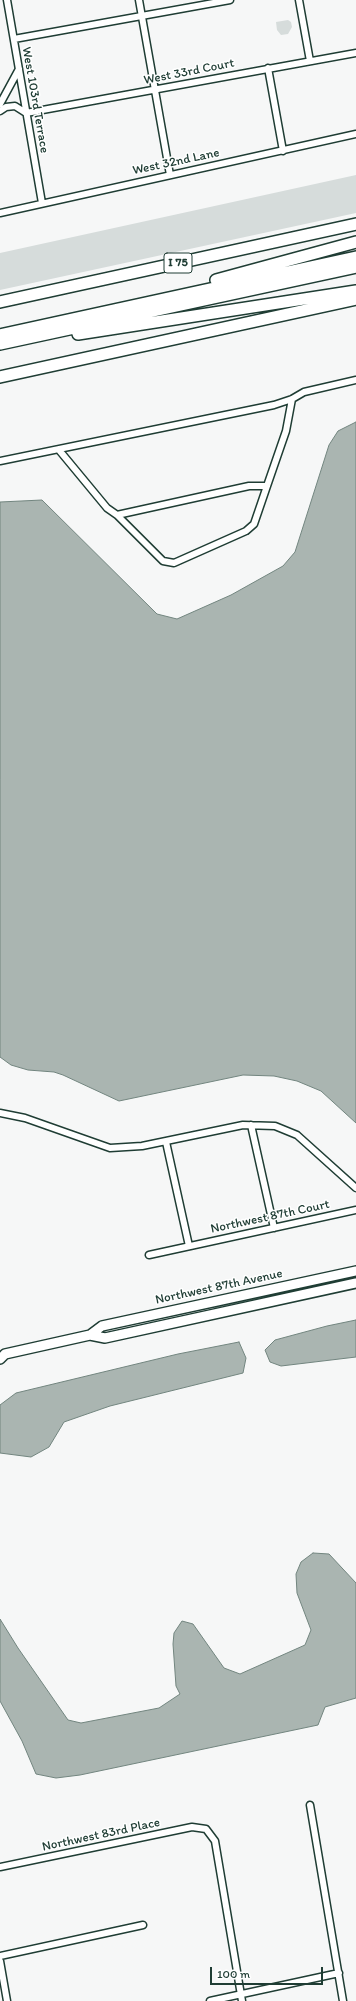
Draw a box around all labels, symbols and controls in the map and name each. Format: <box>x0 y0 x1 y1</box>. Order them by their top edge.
street label: West 103rd Terrace <box>18 46 52 154</box>
street label: West 33rd Court <box>142 56 236 88</box>
street label: West 32nd Lane <box>131 145 221 179</box>
road number: I 75 <box>164 253 192 273</box>
street label: Northwest 87th Court <box>209 1197 331 1237</box>
street label: Northwest 87th Avenue <box>154 1266 284 1308</box>
street label: Northwest 83rd Place <box>41 1815 161 1855</box>
scale bar <box>212 1959 325 1985</box>
text: 100 m <box>217 1967 250 1981</box>

